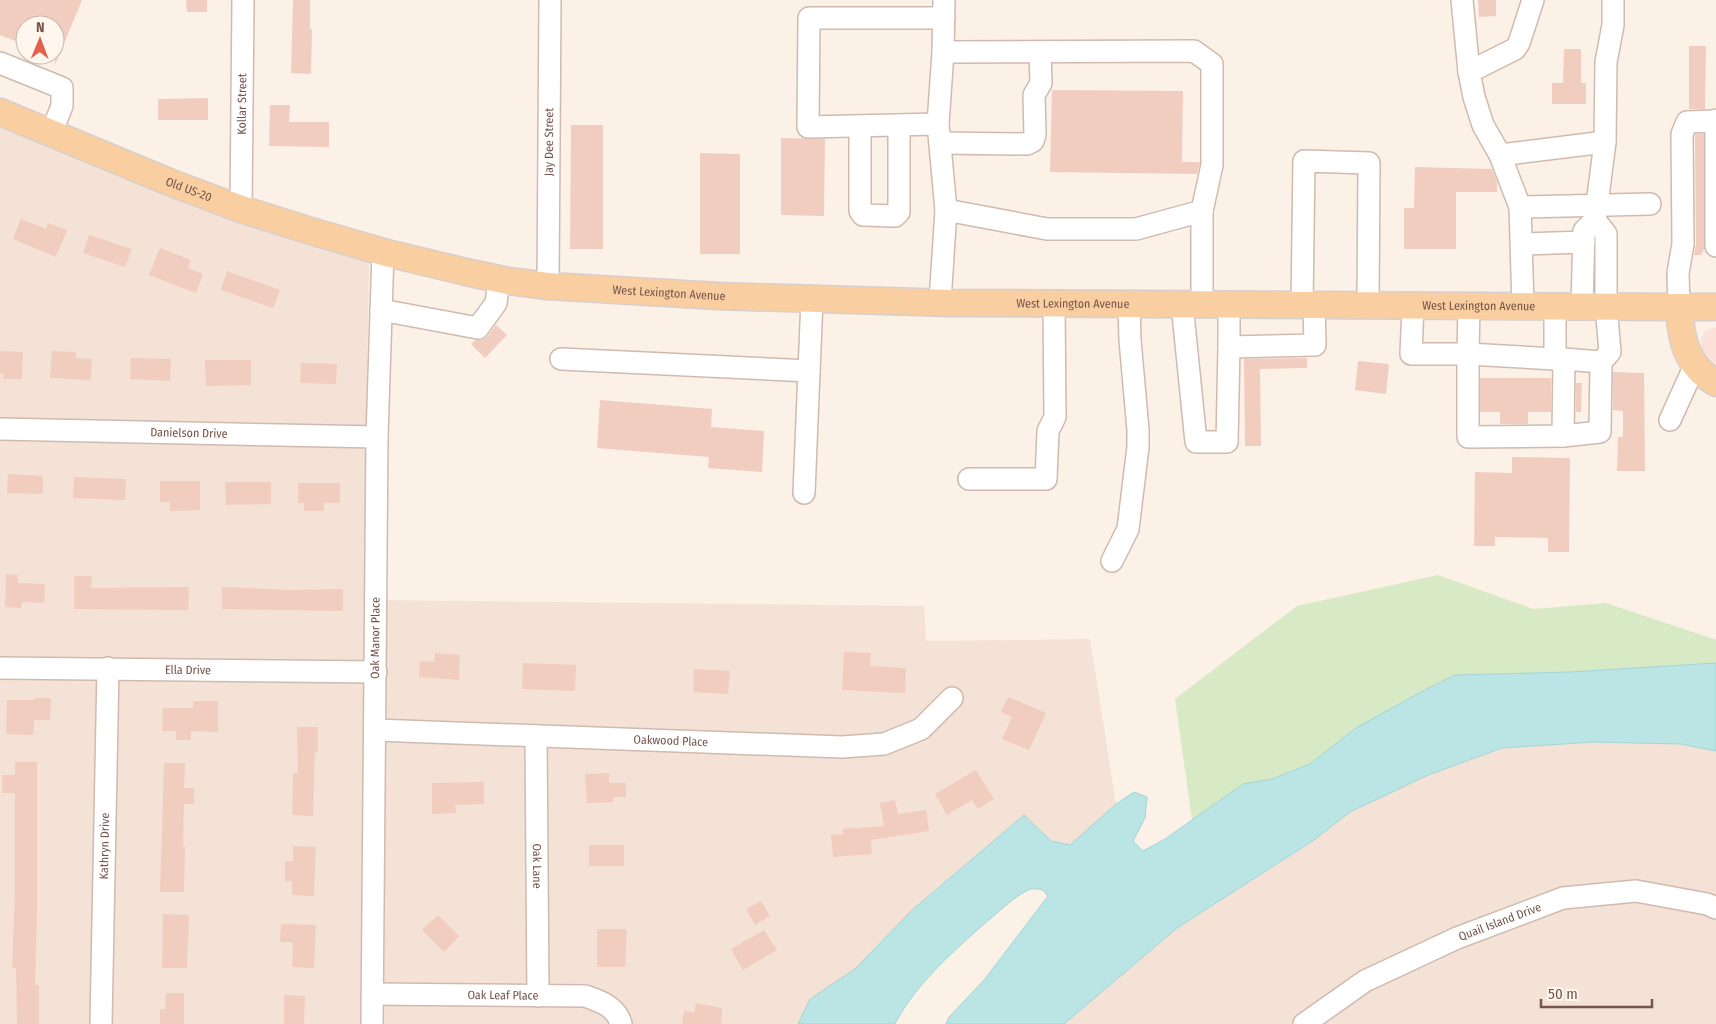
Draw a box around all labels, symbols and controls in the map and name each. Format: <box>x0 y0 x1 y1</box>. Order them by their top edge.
north arrow <box>15 15 65 65</box>
text: N <box>36 19 45 36</box>
street label: Kollar Street <box>235 73 249 135</box>
street label: Jay Dee Street <box>542 108 556 176</box>
street label: Old US-20 <box>164 174 214 204</box>
street label: West Lexington Avenue <box>612 283 726 303</box>
street label: West Lexington Avenue <box>1016 296 1129 311</box>
street label: West Lexington Avenue <box>1422 299 1535 313</box>
street label: Danielson Drive <box>150 425 228 441</box>
street label: Oak Manor Place <box>368 597 383 679</box>
street label: Ella Drive <box>165 663 211 677</box>
street label: Oakwood Place <box>633 732 708 749</box>
street label: Kathryn Drive <box>97 813 112 879</box>
street label: Oak Lane <box>530 843 544 889</box>
street label: Quail Island Drive <box>1457 900 1543 944</box>
scale bar <box>1541 976 1652 1008</box>
text: 50 m <box>1548 985 1578 1003</box>
street label: Oak Leaf Place <box>467 988 539 1003</box>

